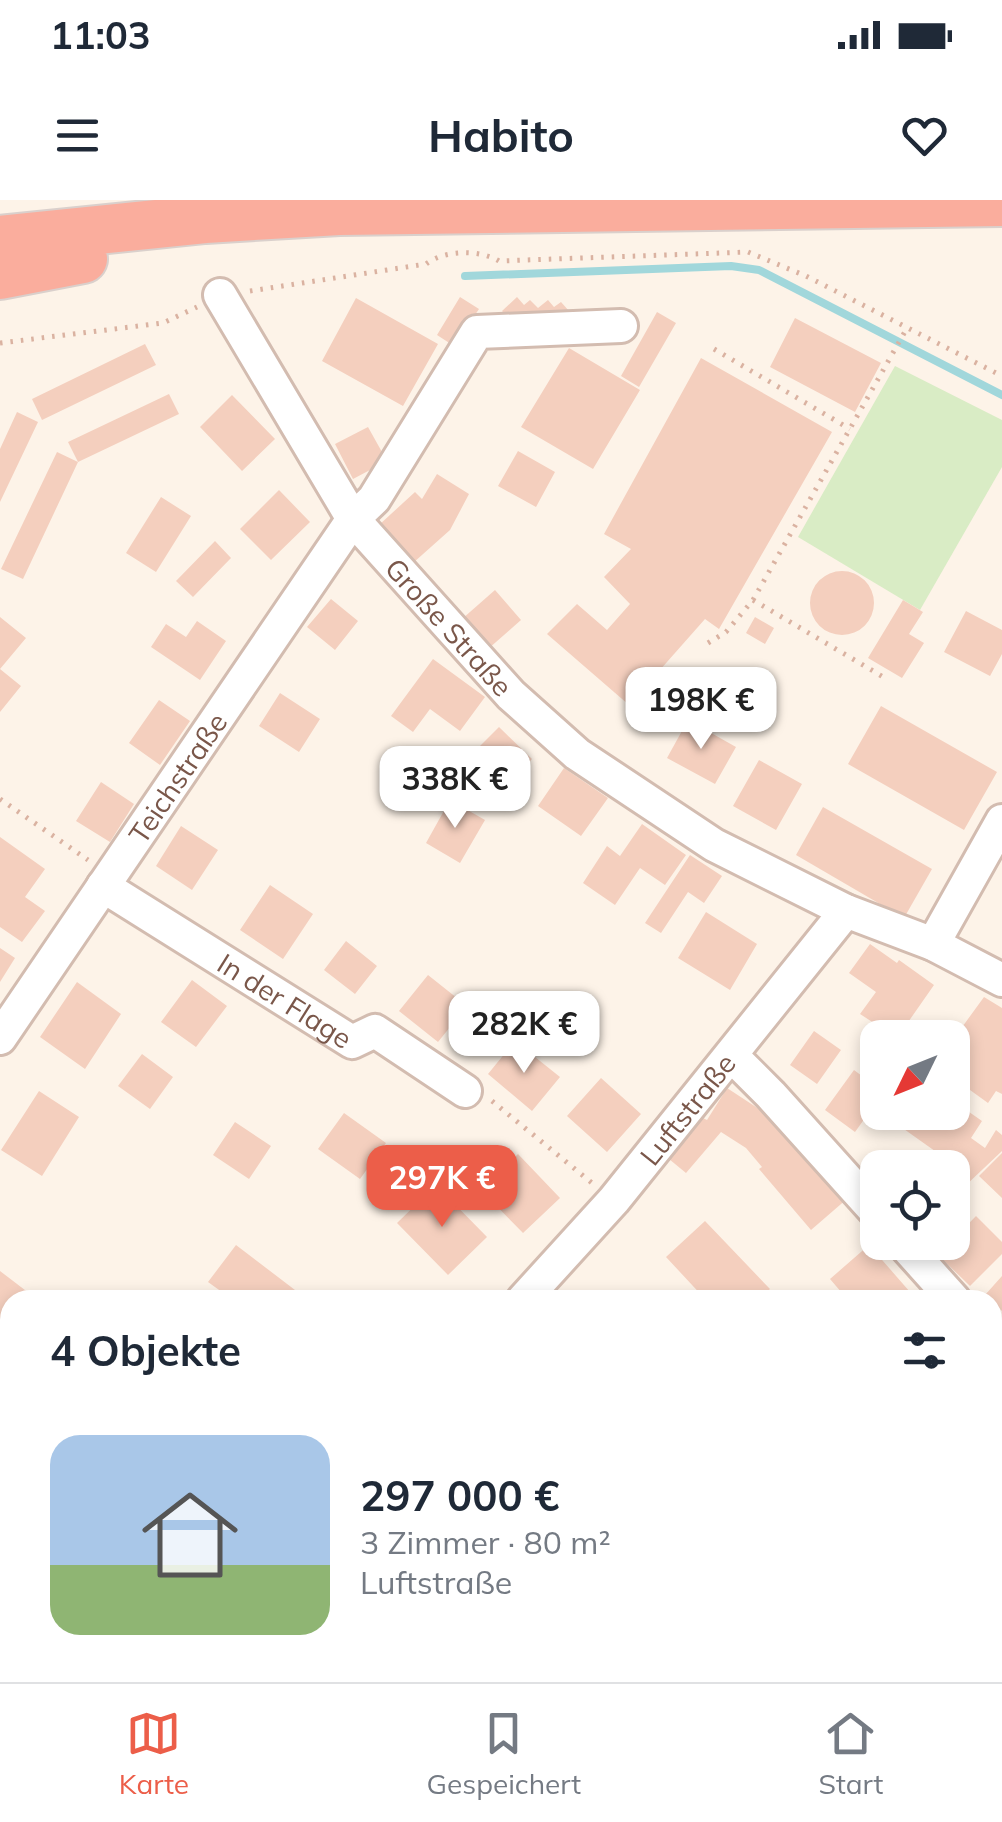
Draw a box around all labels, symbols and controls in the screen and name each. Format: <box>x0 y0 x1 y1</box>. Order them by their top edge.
text: 11:03 <box>50 11 151 59</box>
text: Habito <box>428 107 574 163</box>
icon: menu <box>50 108 105 163</box>
icon: heart <box>897 108 952 163</box>
street label: Große Straße <box>378 550 521 703</box>
pin: 198K € <box>620 667 782 752</box>
text: 198K € <box>648 679 754 719</box>
street label: Teichstraße <box>120 706 234 850</box>
pin: 338K € <box>374 746 536 831</box>
text: 338K € <box>402 758 508 798</box>
street label: In der Flage <box>212 945 359 1055</box>
pin: 282K € <box>443 991 605 1076</box>
text: 282K € <box>471 1003 577 1043</box>
north arrow <box>860 1020 970 1130</box>
map controls <box>860 1020 970 1260</box>
street label: Luftstraße <box>632 1046 742 1172</box>
pin: 297K € <box>361 1145 523 1230</box>
button: locate <box>860 1150 970 1260</box>
text: 297K € <box>389 1157 495 1197</box>
icon: filters <box>897 1323 952 1378</box>
text: 4 Objekte <box>50 1324 241 1377</box>
text: 297 000 € <box>360 1469 559 1522</box>
icon: home <box>130 1475 250 1595</box>
text: 3 Zimmer · 80 m² <box>360 1522 611 1562</box>
text: Luftstraße <box>360 1562 512 1602</box>
tab: Karte <box>119 1706 189 1801</box>
tab: Gespeichert <box>427 1706 581 1801</box>
tab: Start <box>819 1706 883 1801</box>

